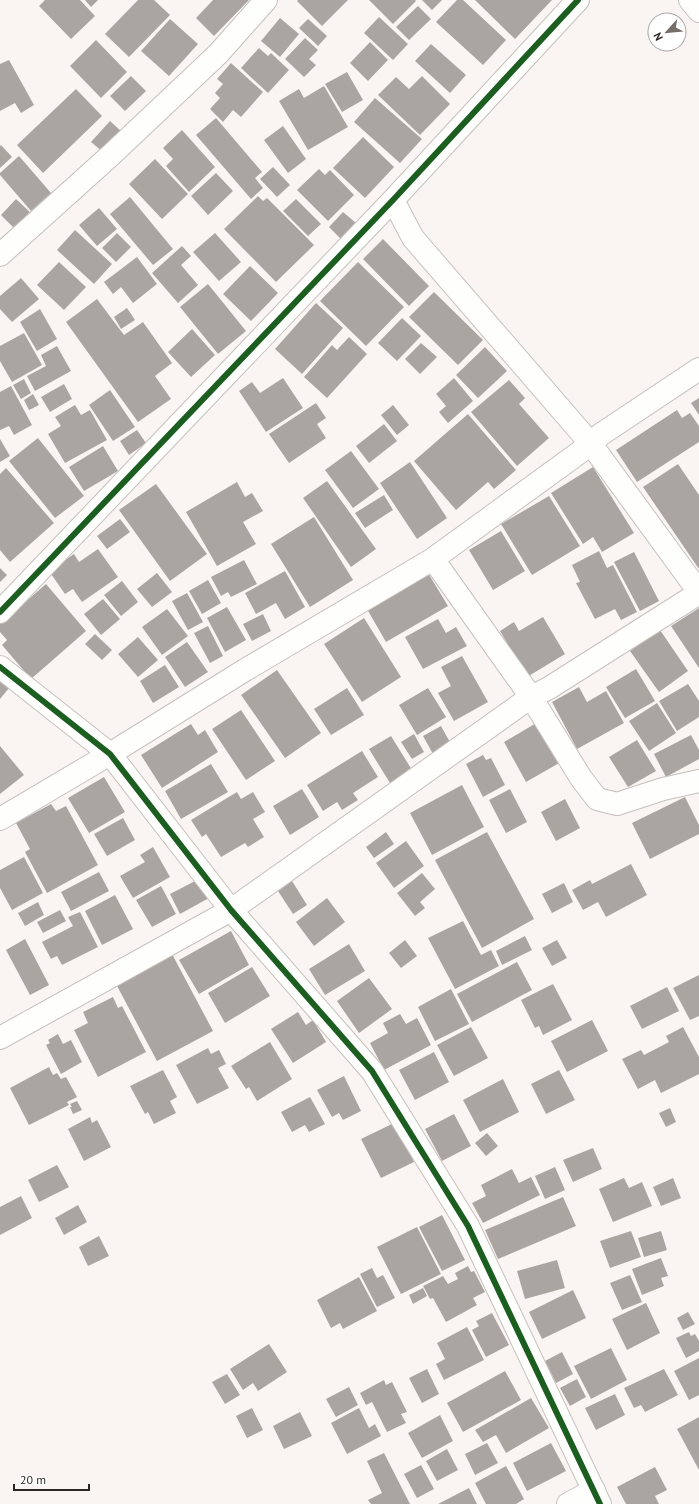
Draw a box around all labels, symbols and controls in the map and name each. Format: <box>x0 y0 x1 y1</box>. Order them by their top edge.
north arrow <box>647 12 687 52</box>
text: N <box>650 30 666 43</box>
scale bar <box>14 1466 89 1492</box>
text: 20 m <box>20 1472 46 1487</box>

